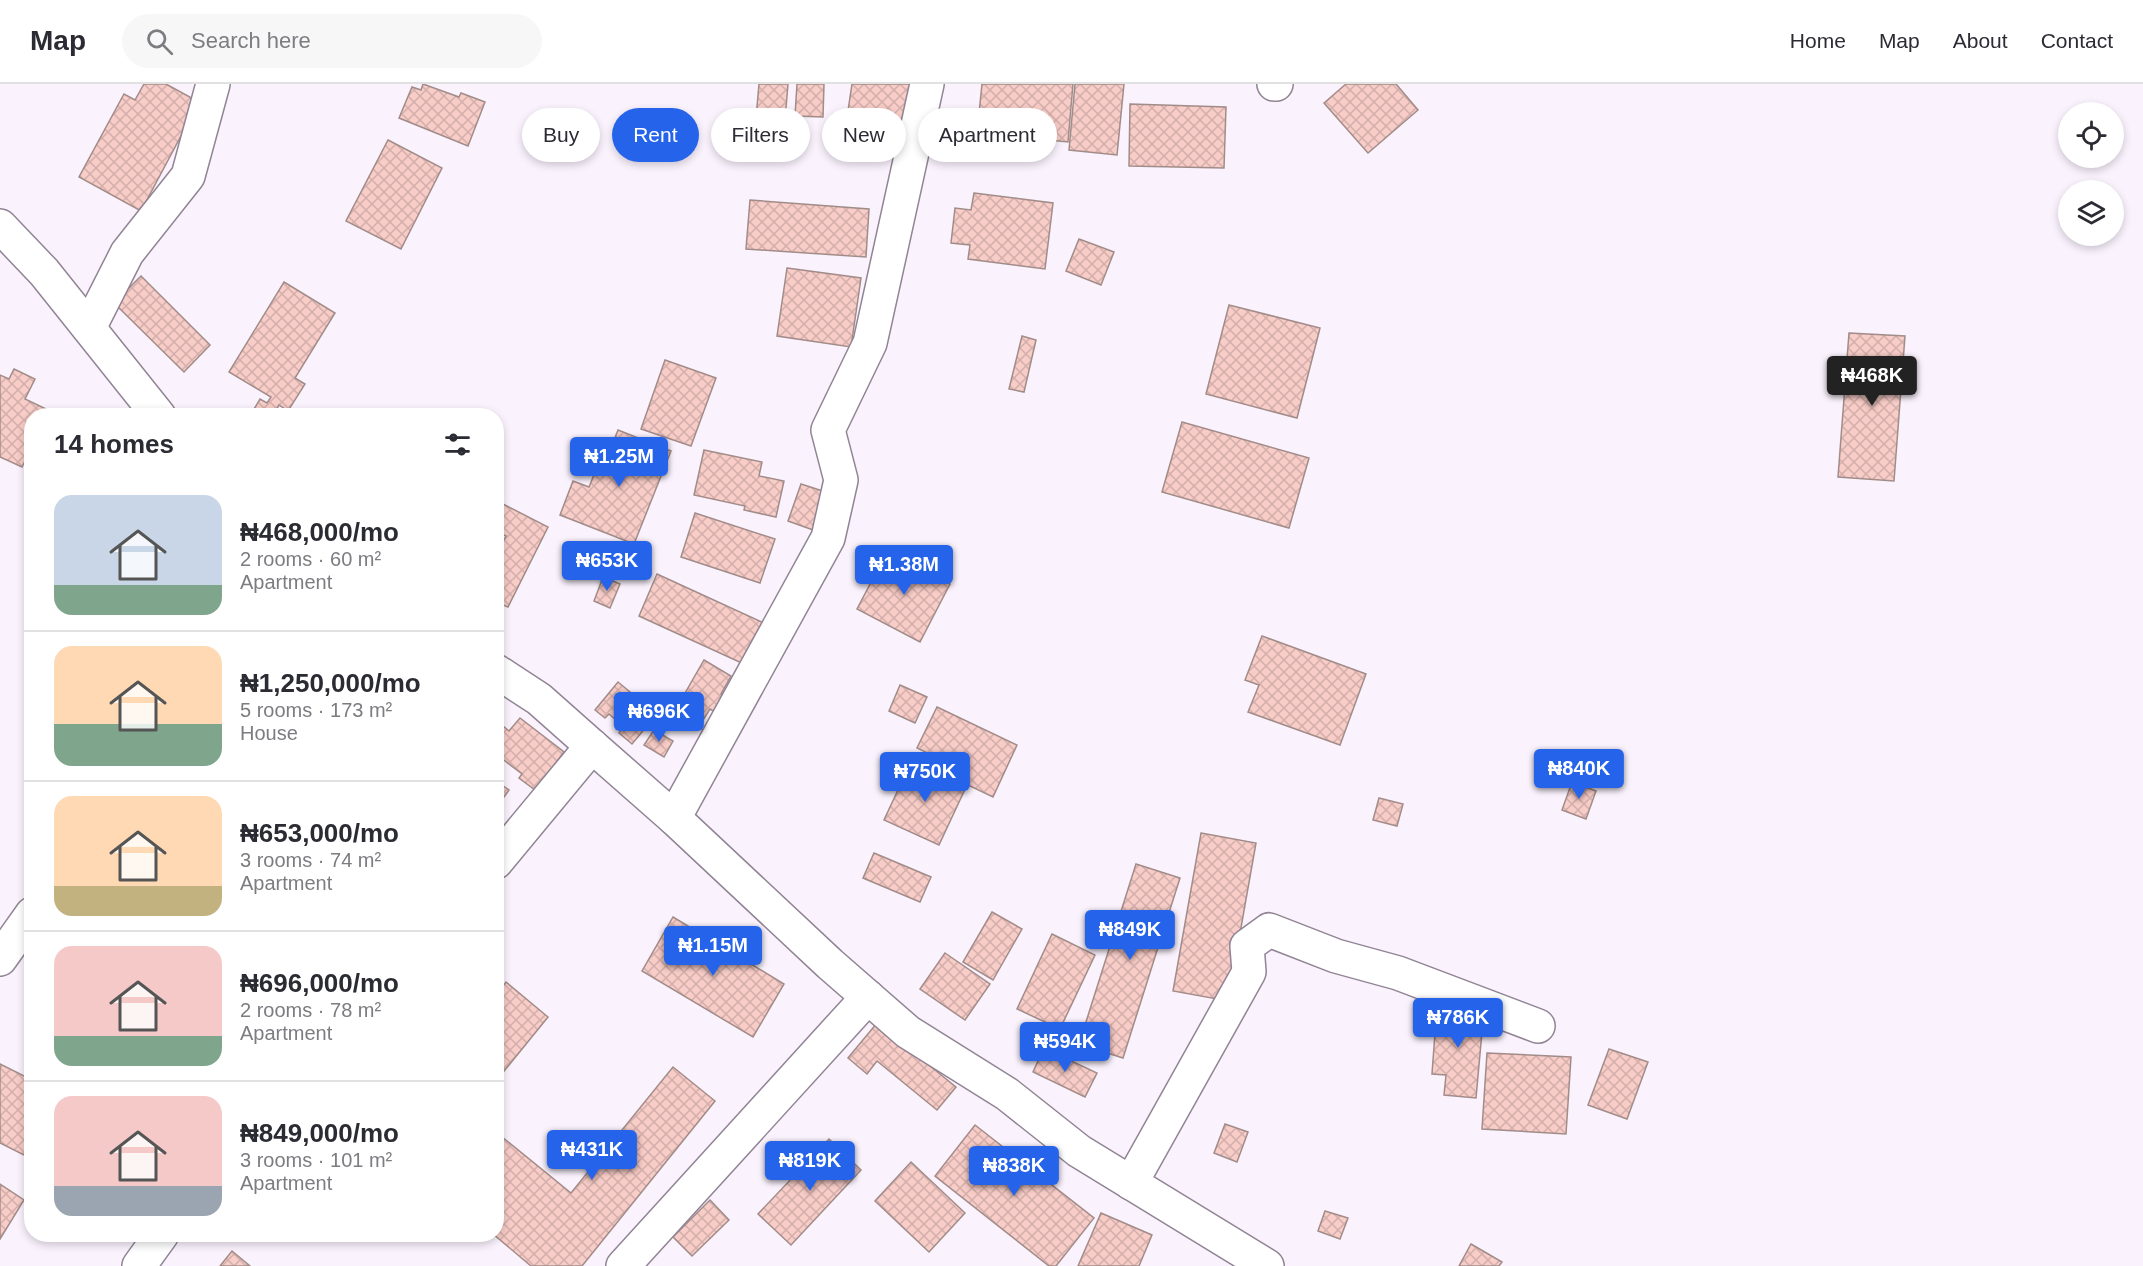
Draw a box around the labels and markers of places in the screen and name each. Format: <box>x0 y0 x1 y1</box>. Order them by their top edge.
pin: ₦468K <box>1830 356 1914 407</box>
pin: ₦1.25M <box>570 437 668 488</box>
pin: ₦653K <box>565 541 649 592</box>
pin: ₦1.38M <box>855 545 953 596</box>
pin: ₦696K <box>617 692 701 743</box>
pin: ₦840K <box>1537 749 1621 800</box>
pin: ₦750K <box>883 752 967 803</box>
pin: ₦849K <box>1088 910 1172 961</box>
pin: ₦1.15M <box>664 926 762 977</box>
pin: ₦786K <box>1416 998 1500 1049</box>
pin: ₦594K <box>1023 1022 1107 1073</box>
pin: ₦431K <box>550 1130 634 1181</box>
pin: ₦819K <box>768 1141 852 1192</box>
pin: ₦838K <box>972 1146 1056 1197</box>

